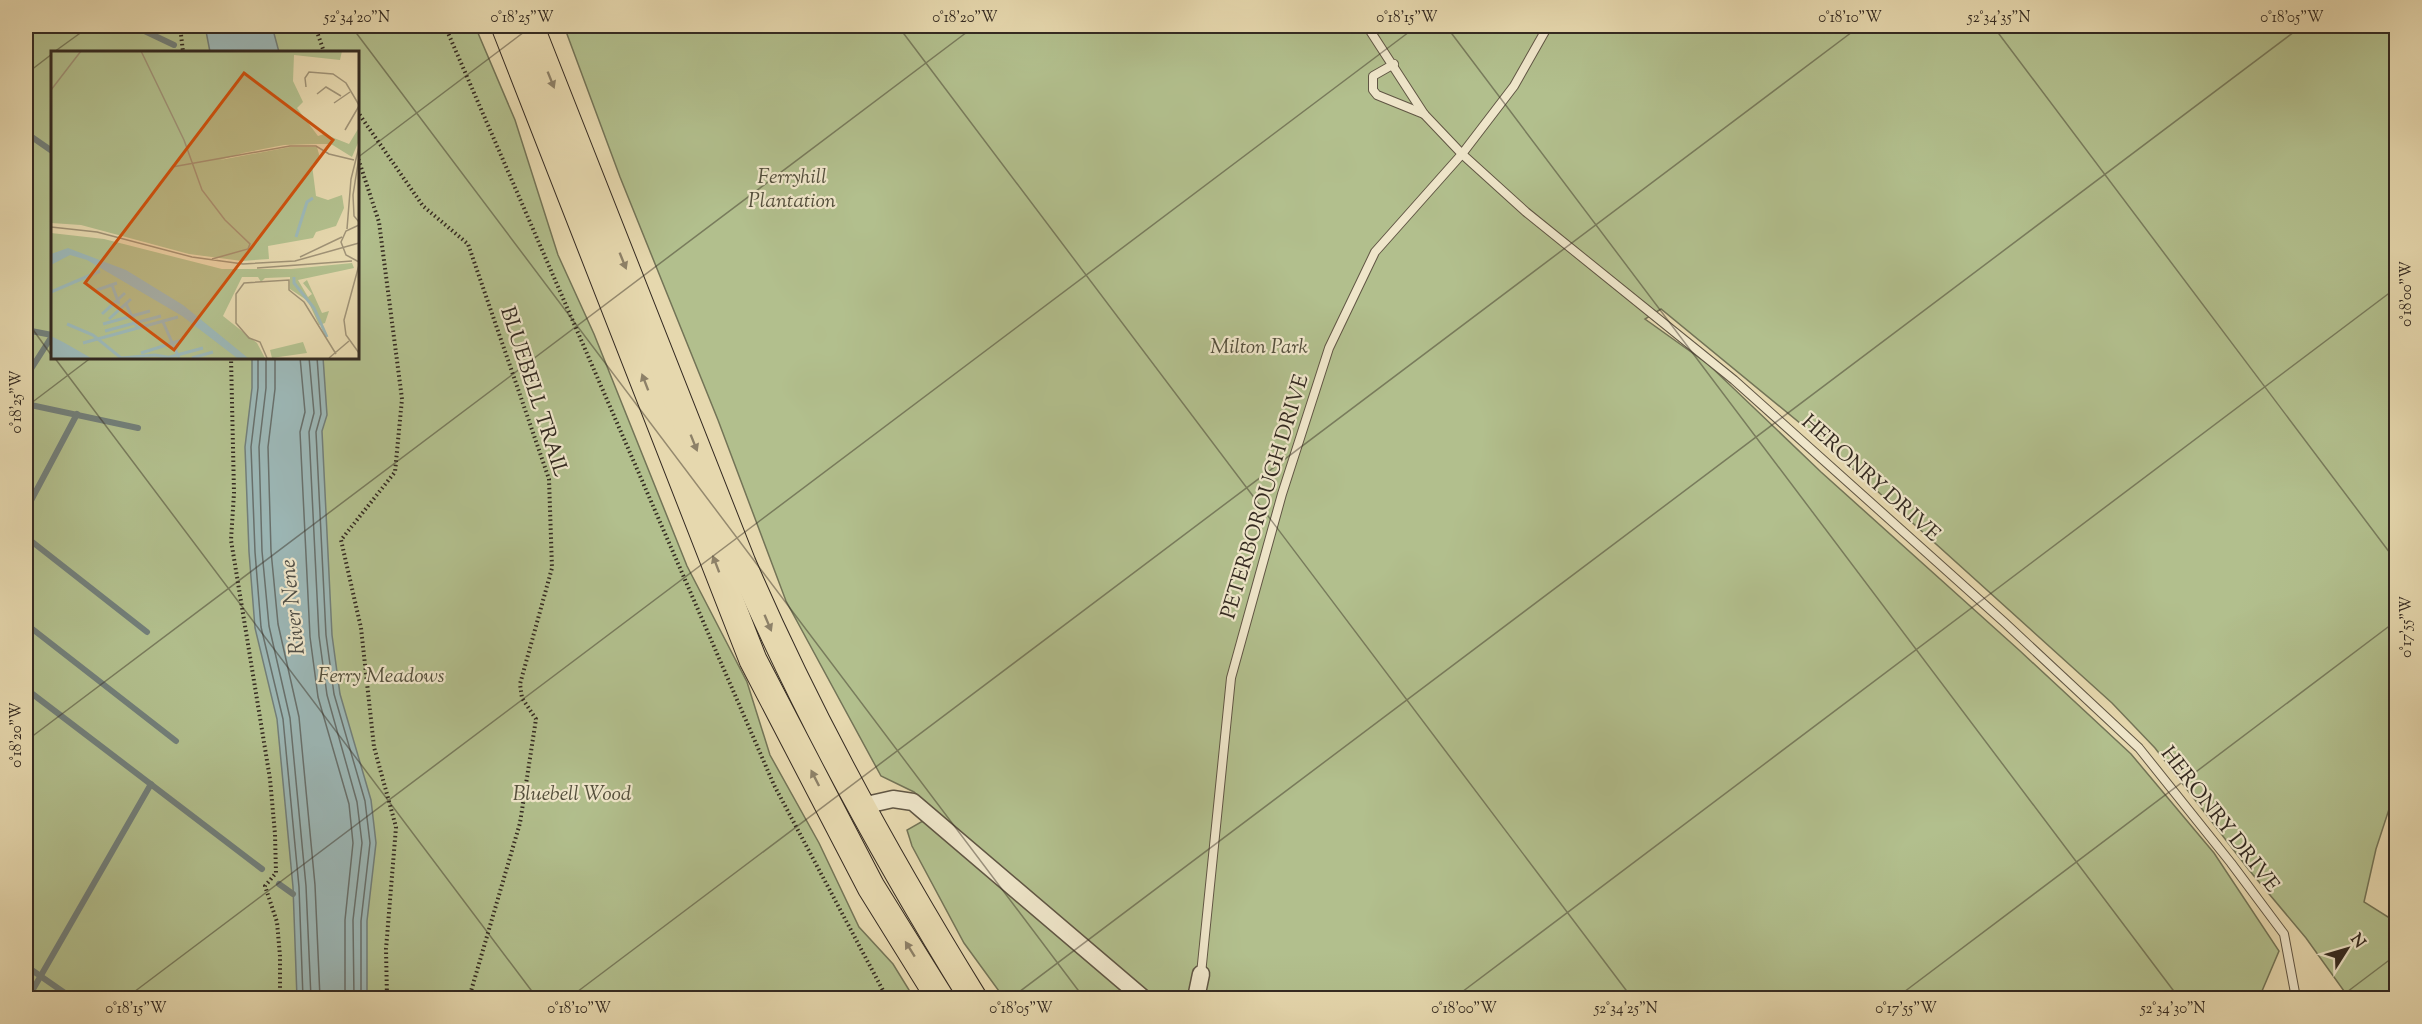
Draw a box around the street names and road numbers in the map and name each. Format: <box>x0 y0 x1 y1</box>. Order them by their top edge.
street label: BLUEBELL TRAIL <box>491 303 575 481</box>
street label: PETERBOROUGH DRIVE <box>1214 371 1318 623</box>
street label: HERONRY DRIVE <box>1794 408 1946 550</box>
street label: HERONRY DRIVE <box>2152 741 2286 900</box>

